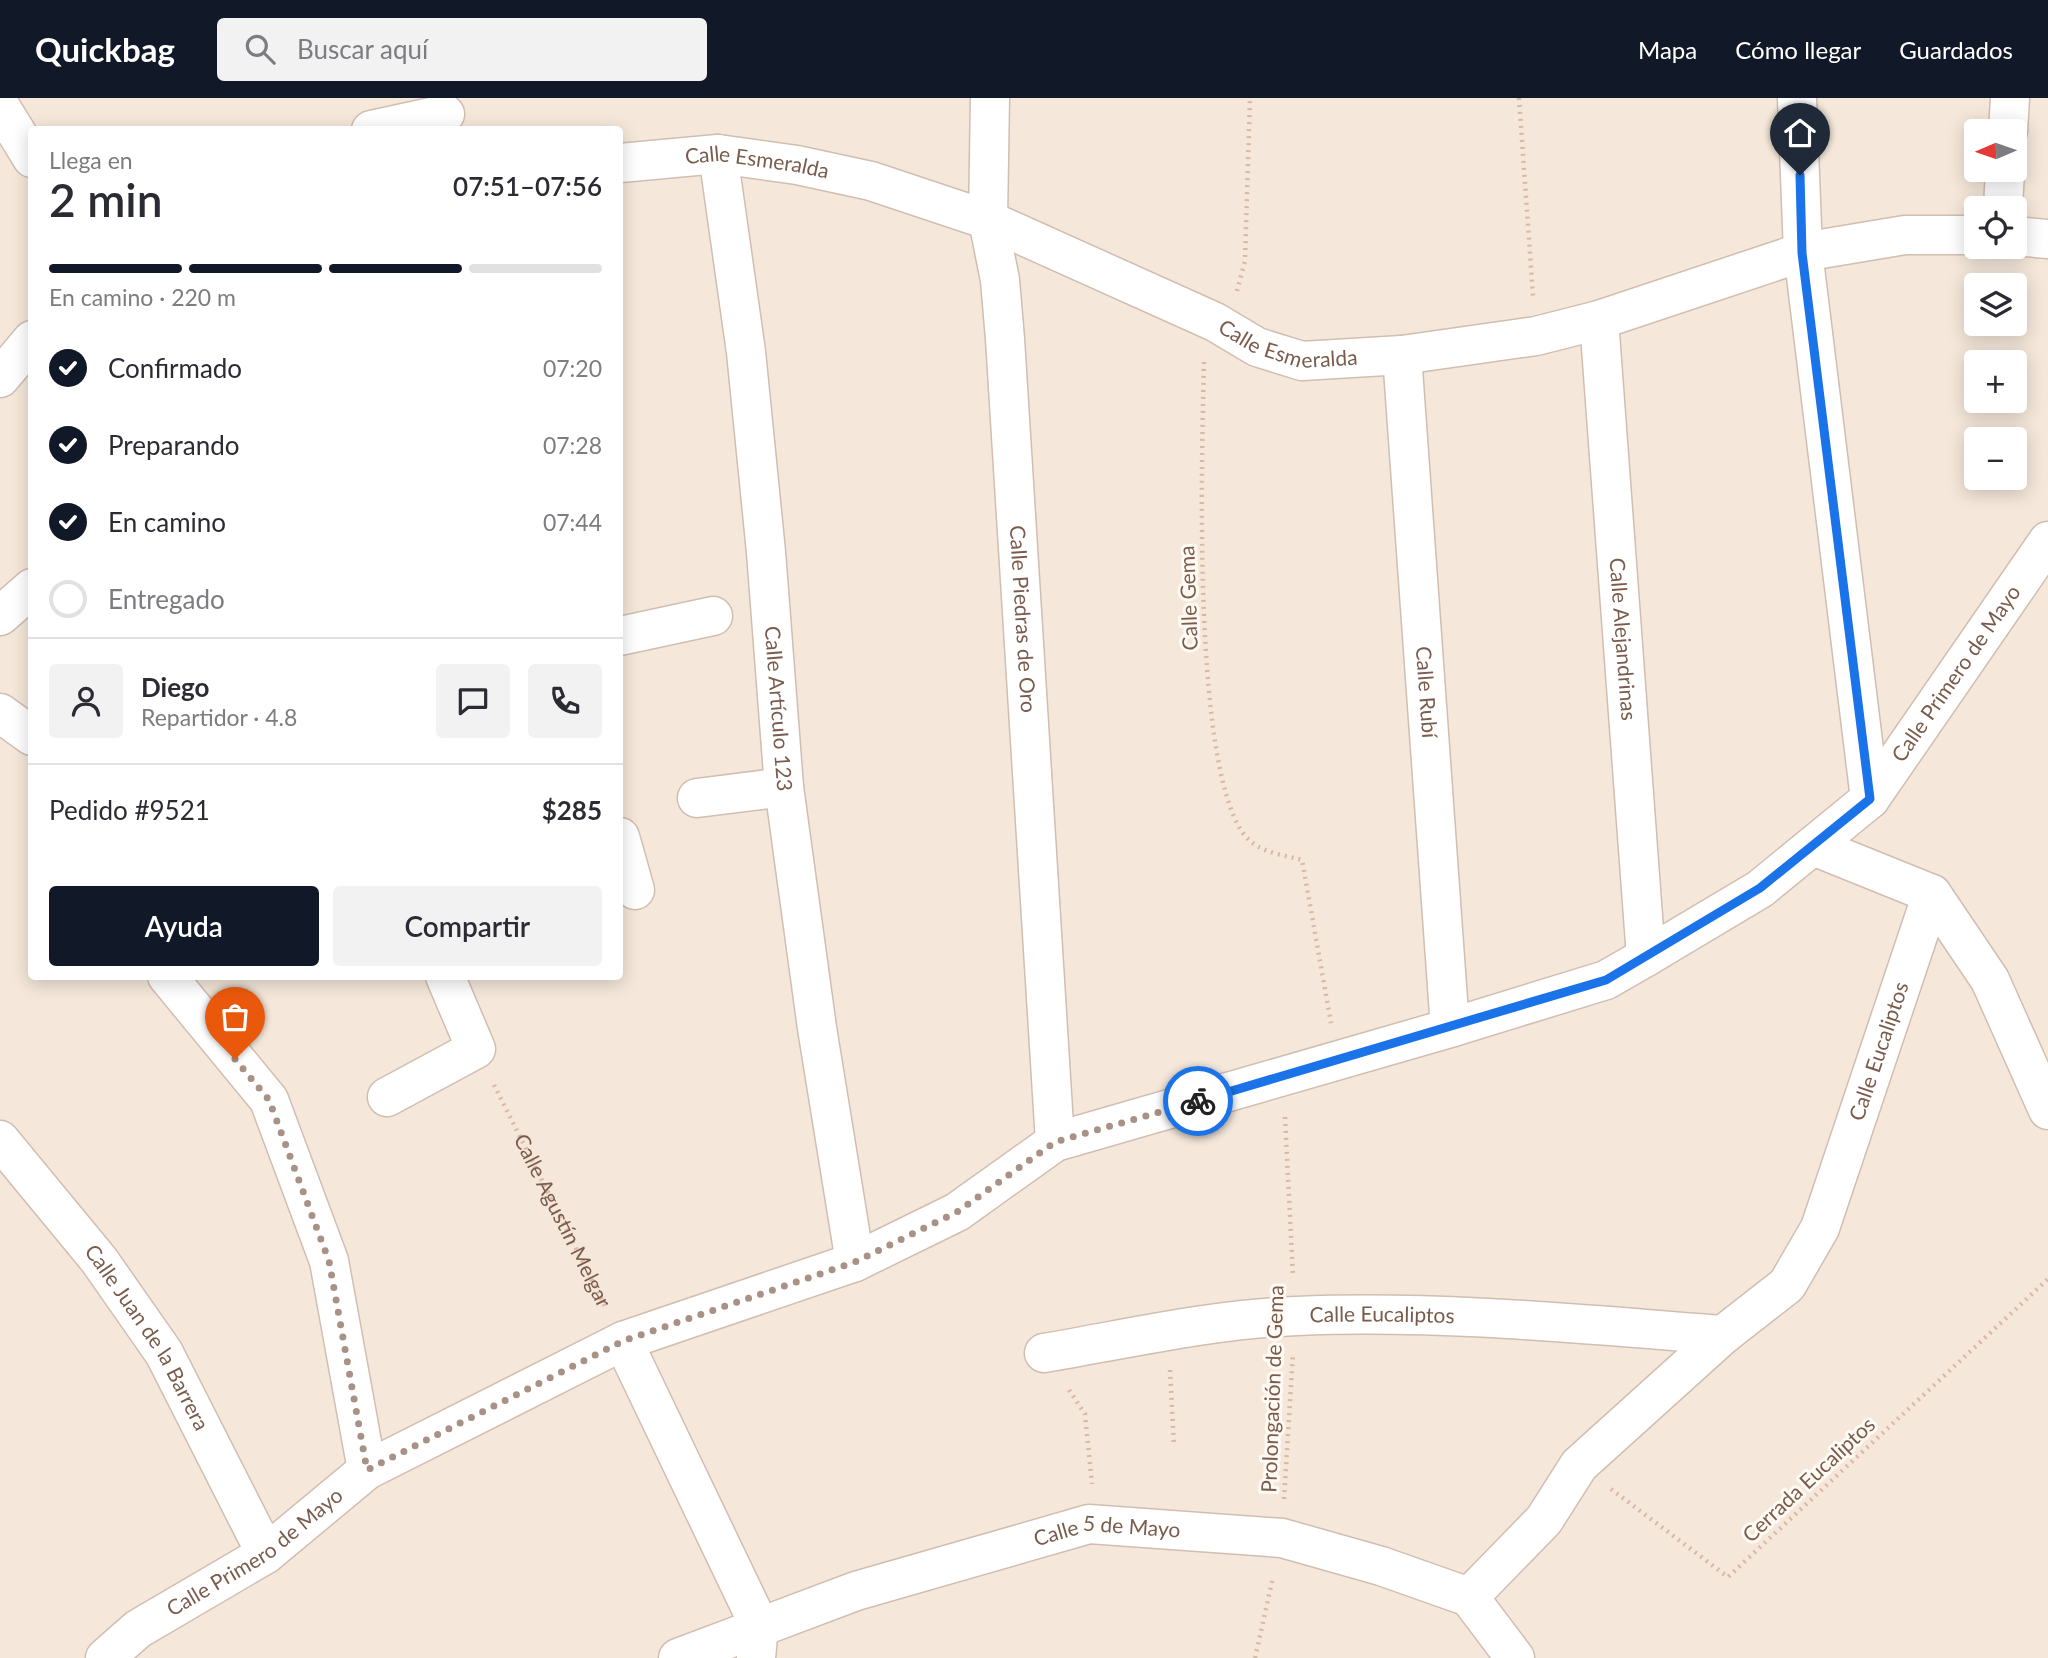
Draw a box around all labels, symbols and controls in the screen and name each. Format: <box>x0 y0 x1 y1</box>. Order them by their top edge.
search box <box>217 18 707 81</box>
text: Quickbag <box>35 29 175 69</box>
icon: search <box>241 30 279 68</box>
text: Buscar aquí <box>297 33 428 65</box>
text: Mapa <box>1638 35 1697 64</box>
text: Cómo llegar <box>1735 35 1861 64</box>
text: Guardados <box>1899 35 2013 64</box>
pin <box>1770 103 1830 175</box>
icon: home <box>1781 114 1819 152</box>
north arrow <box>1964 119 2026 182</box>
map controls <box>1964 119 2027 490</box>
street label: Calle Esmeralda <box>684 140 832 183</box>
text: Llega en <box>49 146 133 174</box>
text: 07:51–07:56 <box>453 170 602 202</box>
text: 2 min <box>49 172 163 227</box>
button: locate <box>1964 196 2027 259</box>
button: layers <box>1964 273 2027 336</box>
text: En camino · 220 m <box>49 283 236 311</box>
street label: Calle Esmeralda <box>1215 313 1358 372</box>
icon: check <box>49 349 87 387</box>
button: + <box>1964 350 2027 413</box>
text: Confirmado <box>108 352 242 384</box>
text: 07:20 <box>543 354 602 382</box>
icon: check <box>49 426 87 464</box>
button: − <box>1964 427 2027 490</box>
text: Preparando <box>108 429 240 461</box>
text: 07:28 <box>543 431 602 459</box>
icon: check <box>49 503 87 541</box>
text: En camino <box>108 506 226 538</box>
text: 07:44 <box>543 508 602 536</box>
street label: Calle Piedras de Oro <box>1006 524 1042 714</box>
street label: Calle Gema <box>1173 545 1202 651</box>
street label: Calle Alejandrinas <box>1606 557 1643 721</box>
street label: Calle Primero de Mayo <box>1886 580 2025 766</box>
text: Entregado <box>108 583 225 615</box>
street label: Calle Artículo 123 <box>761 625 798 792</box>
street label: Calle Rubí <box>1412 645 1443 740</box>
button: person <box>49 664 123 738</box>
button: chat <box>436 664 510 738</box>
button: phone <box>528 664 602 738</box>
text: Diego <box>141 671 209 703</box>
text: Repartidor · 4.8 <box>141 703 297 731</box>
text: Pedido #9521 <box>49 794 210 826</box>
text: $285 <box>542 794 602 826</box>
button: Ayuda <box>49 886 319 966</box>
button: Compartir <box>333 886 602 966</box>
street label: Calle Eucaliptos <box>1843 978 1913 1124</box>
pin <box>205 987 265 1059</box>
icon: bag <box>216 998 254 1036</box>
courier <box>1163 1066 1233 1136</box>
icon: bike <box>1179 1082 1217 1120</box>
street label: Calle Agustín Melgar <box>510 1129 618 1311</box>
street label: Calle Juan de la Barrera <box>80 1239 215 1434</box>
street label: Prolongación de Gema <box>1255 1285 1288 1493</box>
street label: Calle Eucaliptos <box>1309 1301 1455 1327</box>
street label: Cerrada Eucaliptos <box>1737 1411 1879 1547</box>
street label: Calle Primero de Mayo <box>162 1482 347 1621</box>
street label: Calle 5 de Mayo <box>1030 1510 1181 1550</box>

